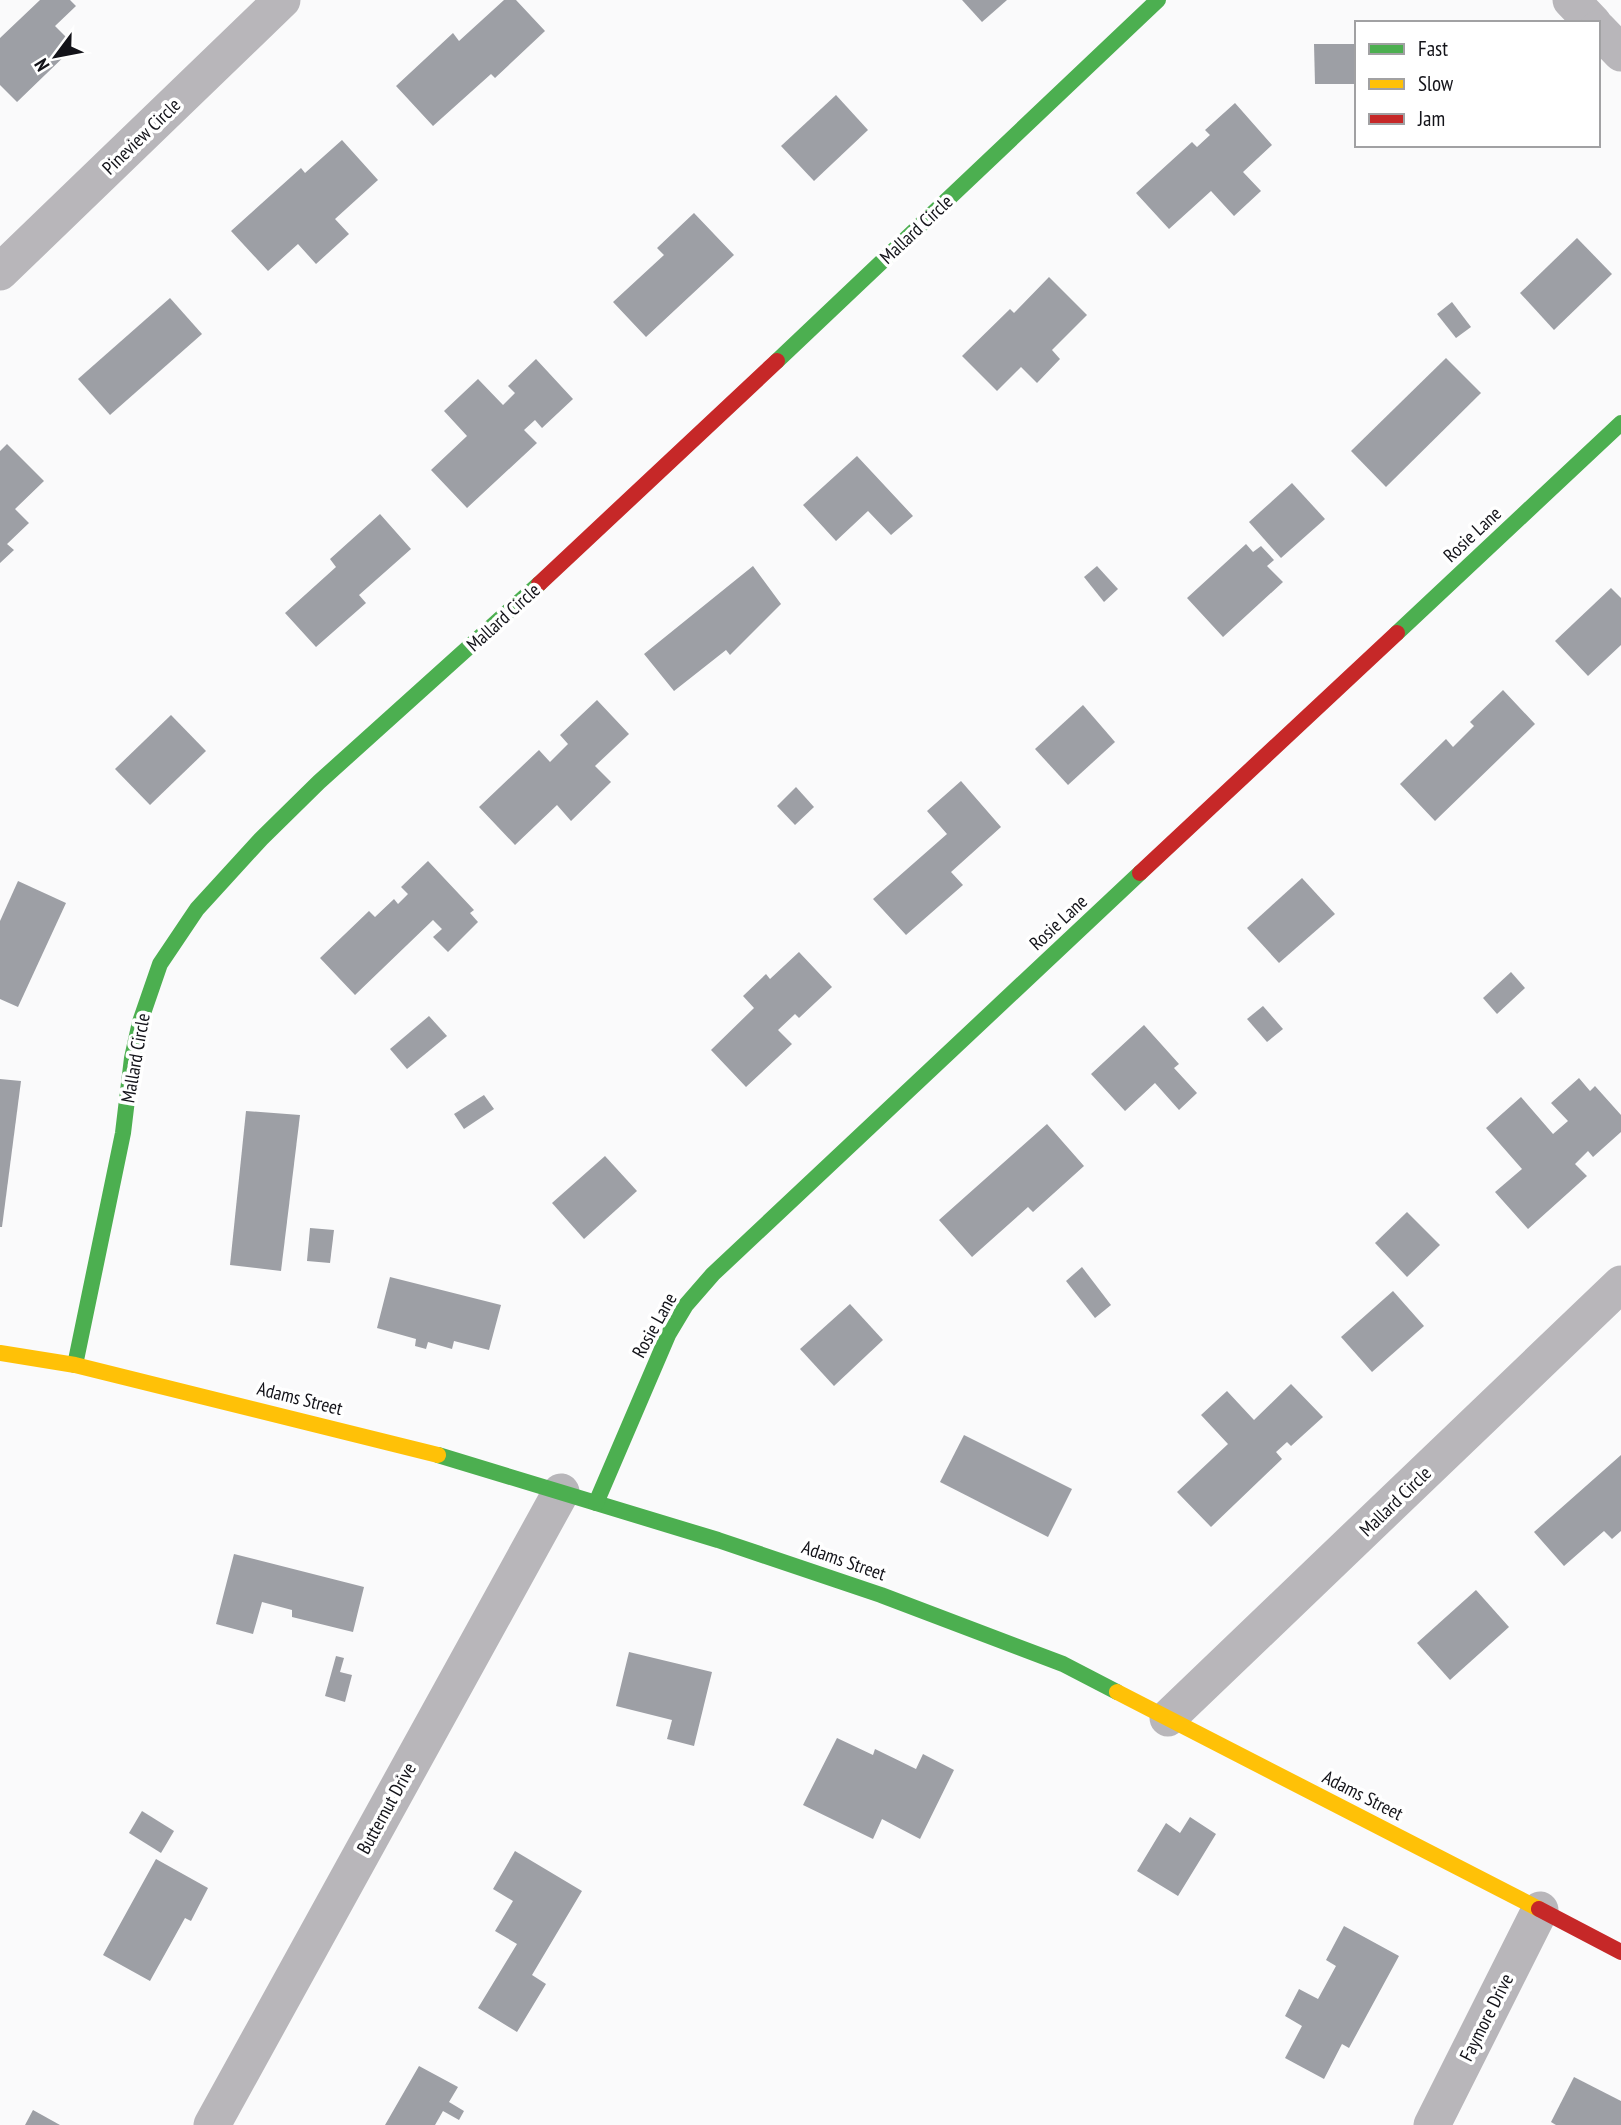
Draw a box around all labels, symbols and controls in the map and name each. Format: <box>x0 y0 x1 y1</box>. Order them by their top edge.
north arrow <box>21 21 91 91</box>
legend <box>1355 21 1600 147</box>
text: Fast <box>1418 35 1448 62</box>
text: N <box>29 54 54 76</box>
text: Slow <box>1418 70 1454 97</box>
street label: Pineview Circle <box>97 93 185 179</box>
text: Jam <box>1417 105 1445 132</box>
street label: Mallard Circle <box>875 189 957 269</box>
street label: Rosie Lane <box>1438 501 1506 567</box>
street label: Mallard Circle <box>461 578 545 656</box>
street label: Rosie Lane <box>1024 889 1092 955</box>
street label: Mallard Circle <box>115 1011 155 1105</box>
street label: Rosie Lane <box>626 1288 682 1362</box>
street label: Adams Street <box>255 1376 346 1420</box>
street label: Mallard Circle <box>1354 1461 1436 1541</box>
street label: Adams Street <box>799 1534 890 1586</box>
street label: Butternut Drive <box>351 1758 421 1858</box>
street label: Adams Street <box>1319 1765 1408 1826</box>
street label: Faymore Drive <box>1454 1969 1518 2065</box>

